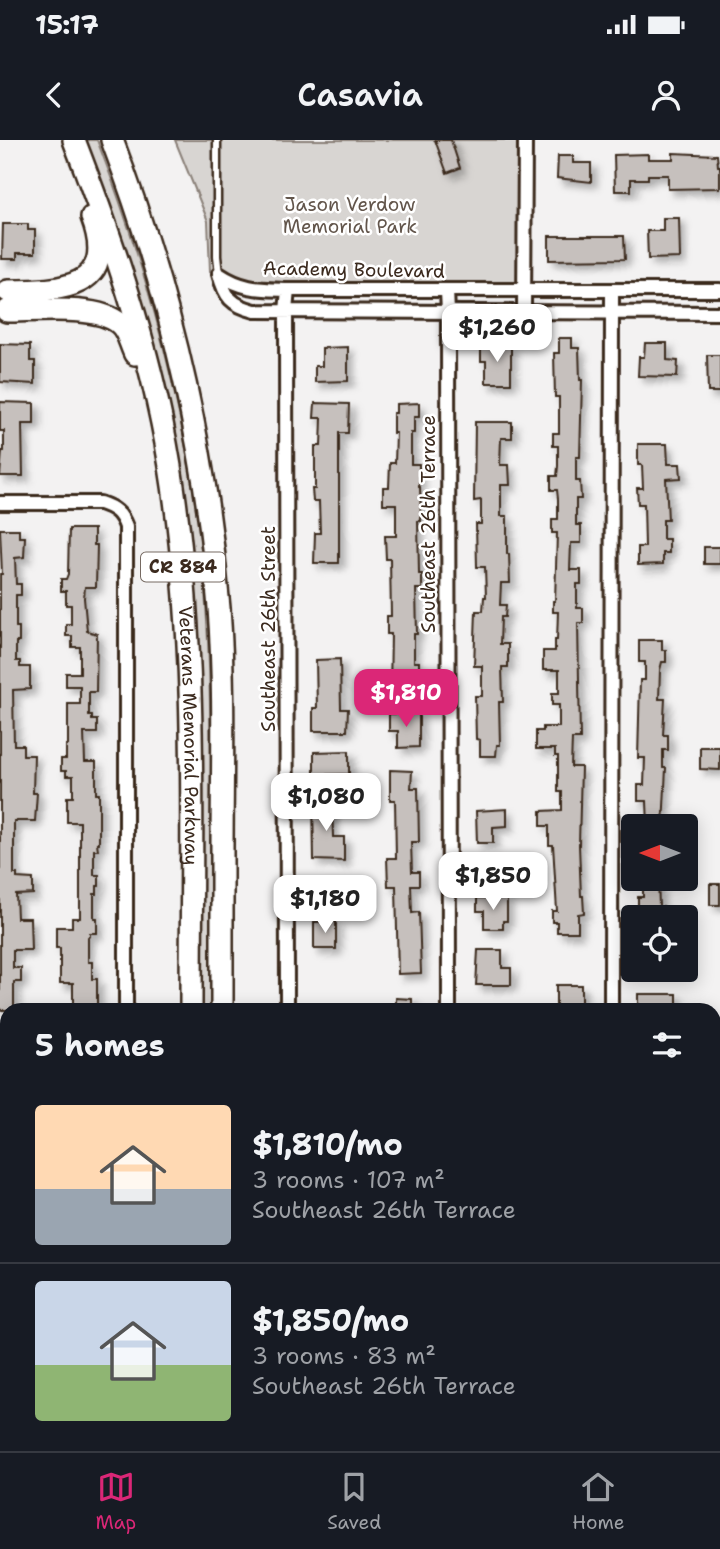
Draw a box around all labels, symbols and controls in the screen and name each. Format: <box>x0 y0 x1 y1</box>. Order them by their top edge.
text: 15:17 <box>35 7 99 42</box>
text: Casavia <box>297 73 423 116</box>
icon: back <box>35 76 73 114</box>
icon: person <box>647 76 685 114</box>
park label: Jason Verdow Memorial Park <box>283 192 417 239</box>
street label: Academy Boulevard <box>263 255 445 284</box>
pin: $1,260 <box>440 304 554 364</box>
text: $1,260 <box>458 312 536 342</box>
street label: Southeast 26th Terrace <box>416 415 441 633</box>
street label: Southeast 26th Street <box>256 526 281 732</box>
road number: CR 884 <box>141 552 225 582</box>
street label: Veterans Memorial Parkway <box>173 605 204 866</box>
pin: $1,810 <box>349 670 463 729</box>
text: $1,810 <box>370 677 442 707</box>
pin: $1,080 <box>269 774 383 833</box>
text: $1,080 <box>287 781 365 811</box>
north arrow <box>621 814 698 891</box>
map controls <box>621 814 698 982</box>
pin: $1,850 <box>436 852 550 912</box>
text: $1,850 <box>455 860 531 890</box>
pin: $1,180 <box>268 876 382 935</box>
text: $1,180 <box>290 883 360 913</box>
button: locate <box>621 905 698 982</box>
text: 5 homes <box>35 1025 165 1066</box>
icon: filters <box>648 1026 686 1064</box>
text: $1,810/mo <box>252 1124 403 1165</box>
icon: home <box>91 1133 175 1217</box>
text: 3 rooms · 107 m² <box>252 1165 445 1195</box>
text: Southeast 26th Terrace <box>252 1195 516 1225</box>
text: $1,850/mo <box>252 1300 409 1341</box>
icon: home <box>91 1309 175 1393</box>
text: 3 rooms · 83 m² <box>252 1341 436 1371</box>
text: Southeast 26th Terrace <box>252 1371 516 1401</box>
tab: Map <box>96 1468 136 1535</box>
tab: Saved <box>327 1468 381 1535</box>
tab: Home <box>572 1468 624 1535</box>

